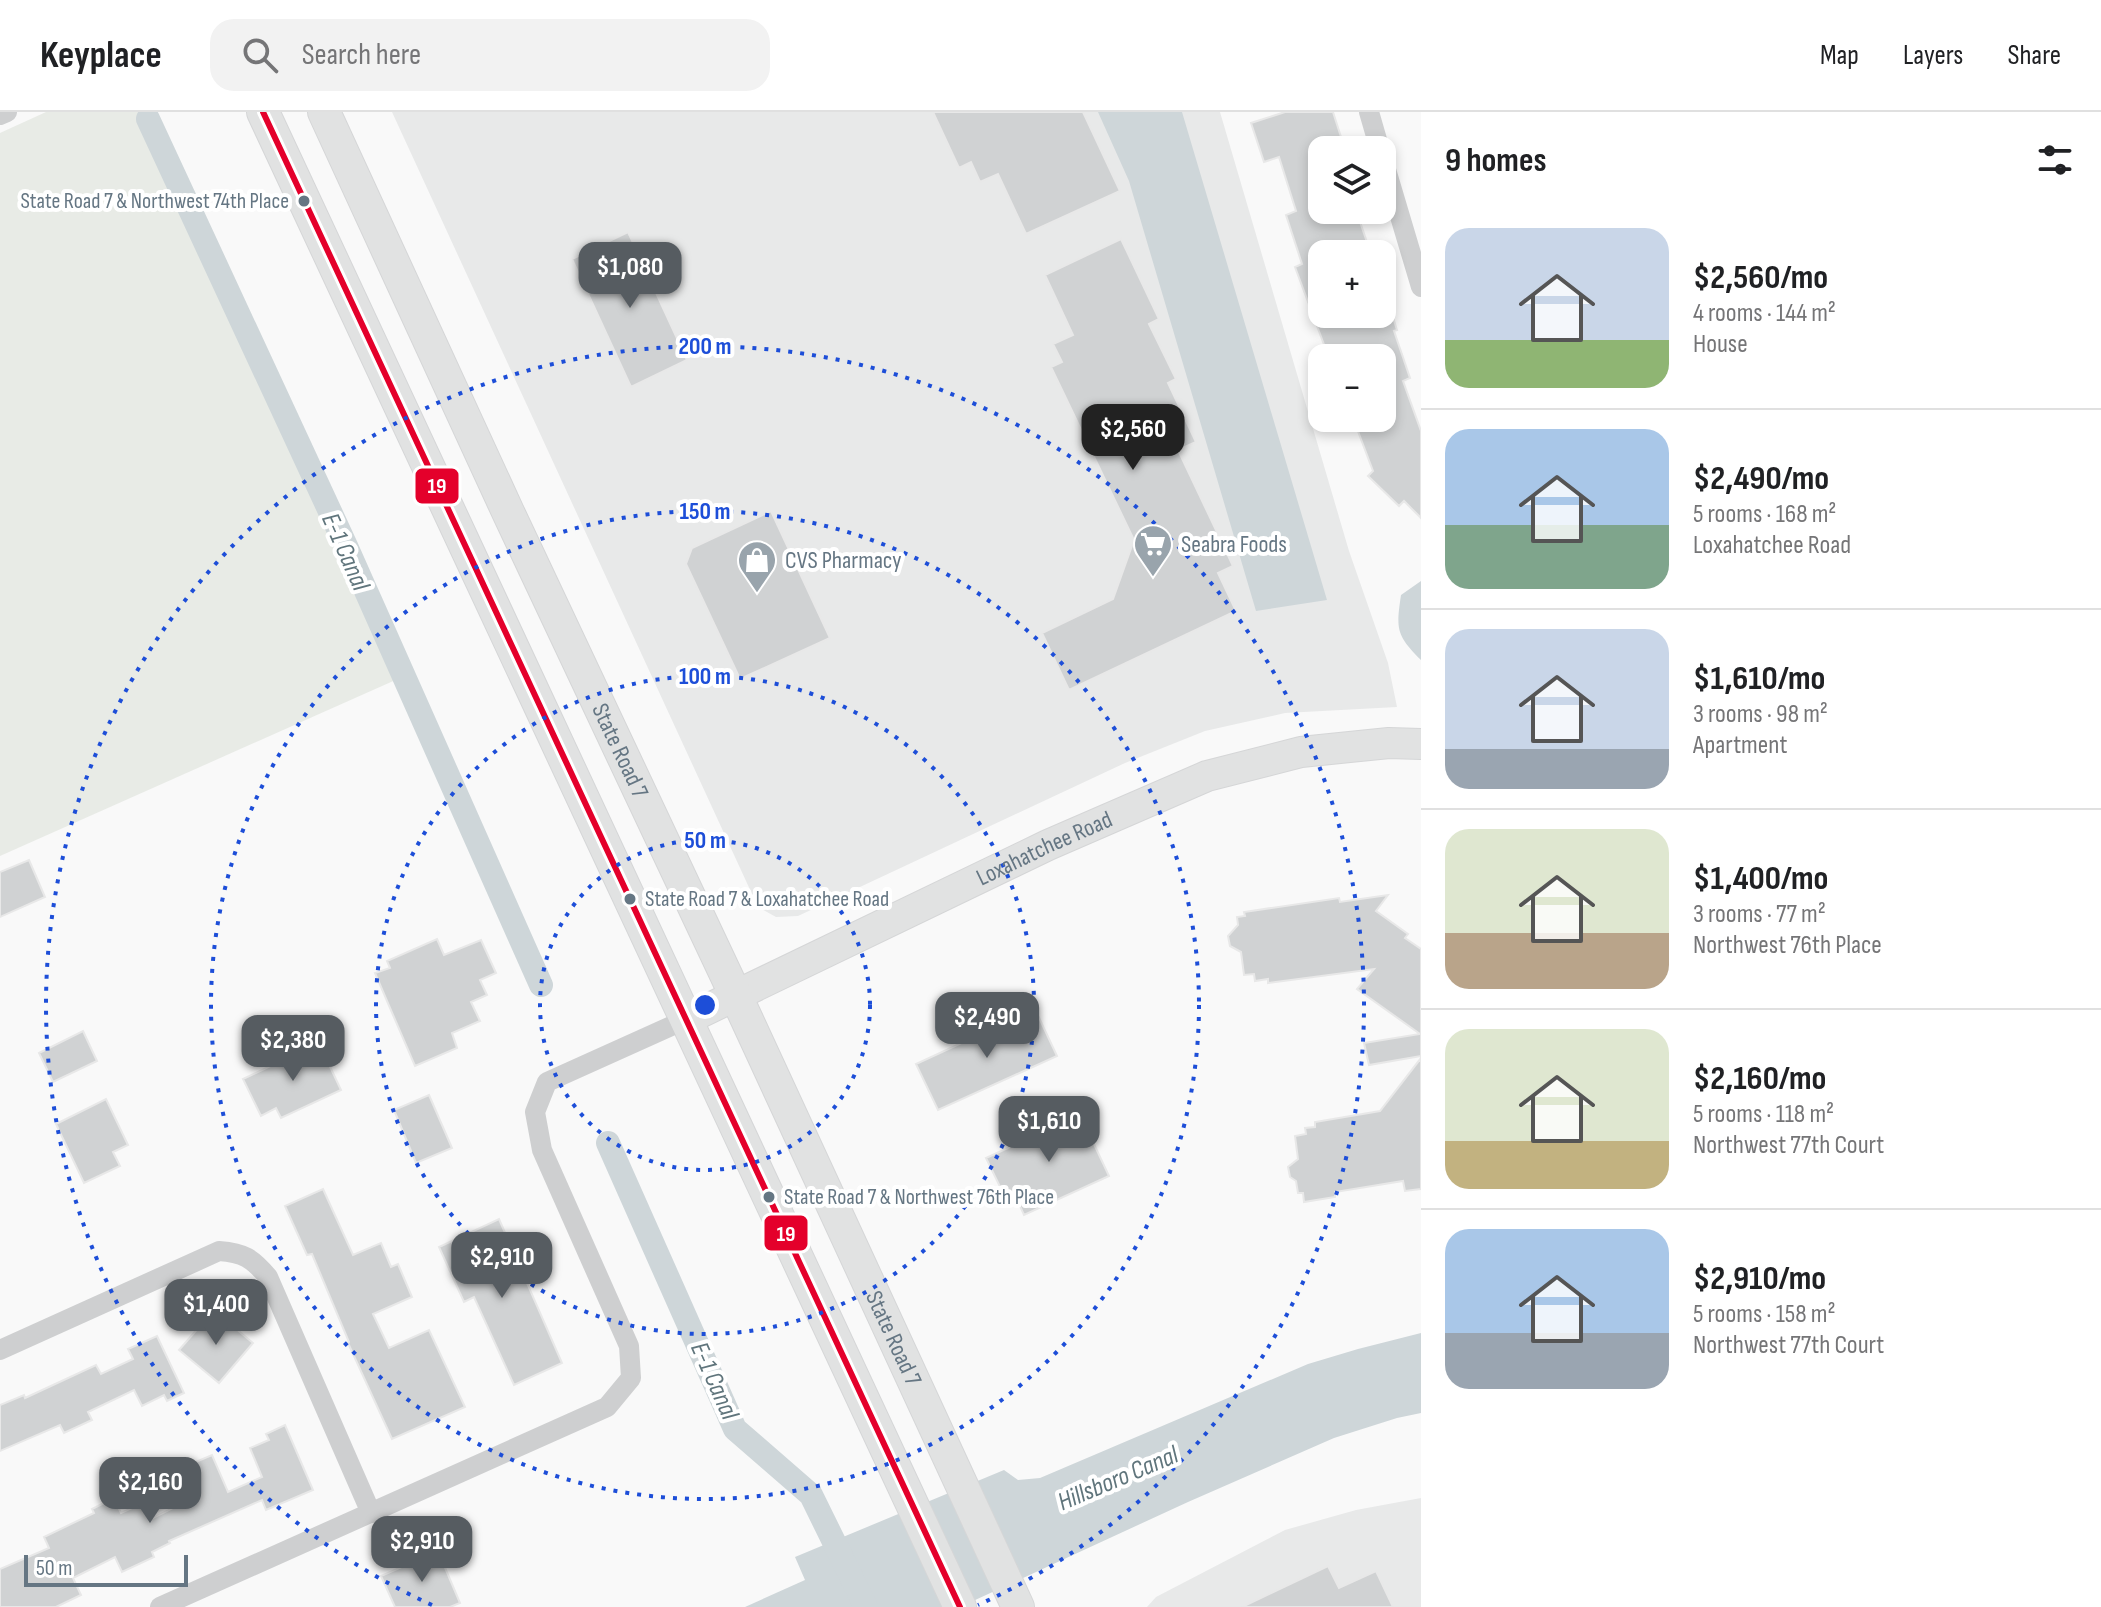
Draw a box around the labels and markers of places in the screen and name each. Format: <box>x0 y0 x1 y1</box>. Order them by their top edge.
place label: State Road 7 & Northwest 74th Place <box>20 188 289 215</box>
marker: State Road 7 & Northwest 74th Place <box>296 193 312 209</box>
pin: $1,080 <box>565 242 695 310</box>
pin: $2,560 <box>1068 404 1198 472</box>
supermarket icon: Seabra Foods <box>1132 523 1174 578</box>
place label: Seabra Foods <box>1181 530 1287 559</box>
shop icon: CVS Pharmacy <box>736 539 778 594</box>
place label: CVS Pharmacy <box>785 546 902 575</box>
place label: State Road 7 & Loxahatchee Road <box>645 886 889 913</box>
marker: State Road 7 & Loxahatchee Road <box>622 891 638 907</box>
centre of rings <box>691 991 719 1019</box>
pin: $2,490 <box>922 992 1052 1060</box>
pin: $2,380 <box>228 1015 358 1083</box>
pin: $1,610 <box>984 1096 1114 1164</box>
place label: State Road 7 & Northwest 76th Place <box>784 1184 1054 1211</box>
marker: State Road 7 & Northwest 76th Place <box>761 1189 777 1205</box>
pin: $2,910 <box>437 1232 567 1300</box>
pin: $1,400 <box>151 1279 281 1347</box>
pin: $2,160 <box>85 1457 215 1525</box>
pin: $2,910 <box>357 1516 487 1584</box>

